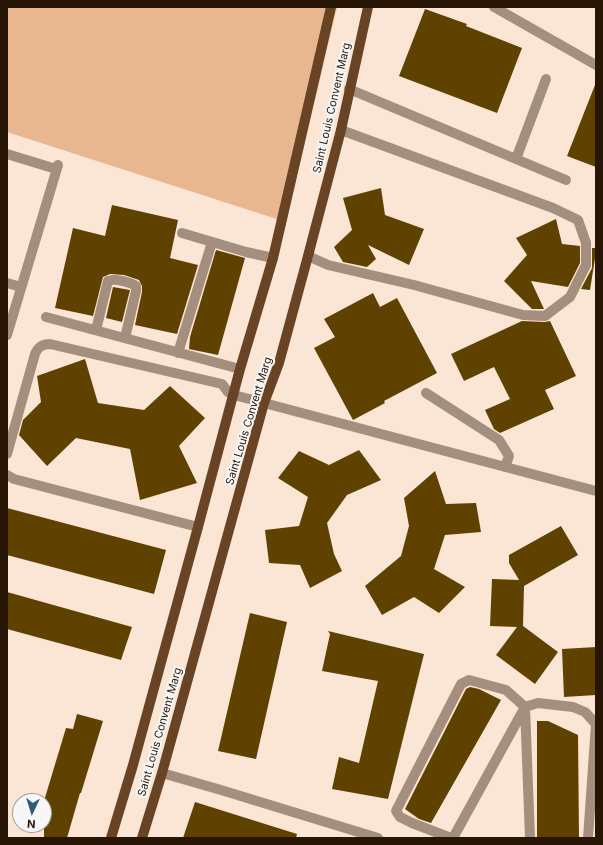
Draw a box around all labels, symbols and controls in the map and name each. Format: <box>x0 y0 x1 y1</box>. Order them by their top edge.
street label: Saint Louis Convent Marg <box>311 42 353 174</box>
street label: Saint Louis Convent Marg <box>223 355 275 487</box>
street label: Saint Louis Convent Marg <box>135 666 185 798</box>
north arrow <box>12 793 52 833</box>
text: N <box>27 817 36 831</box>

